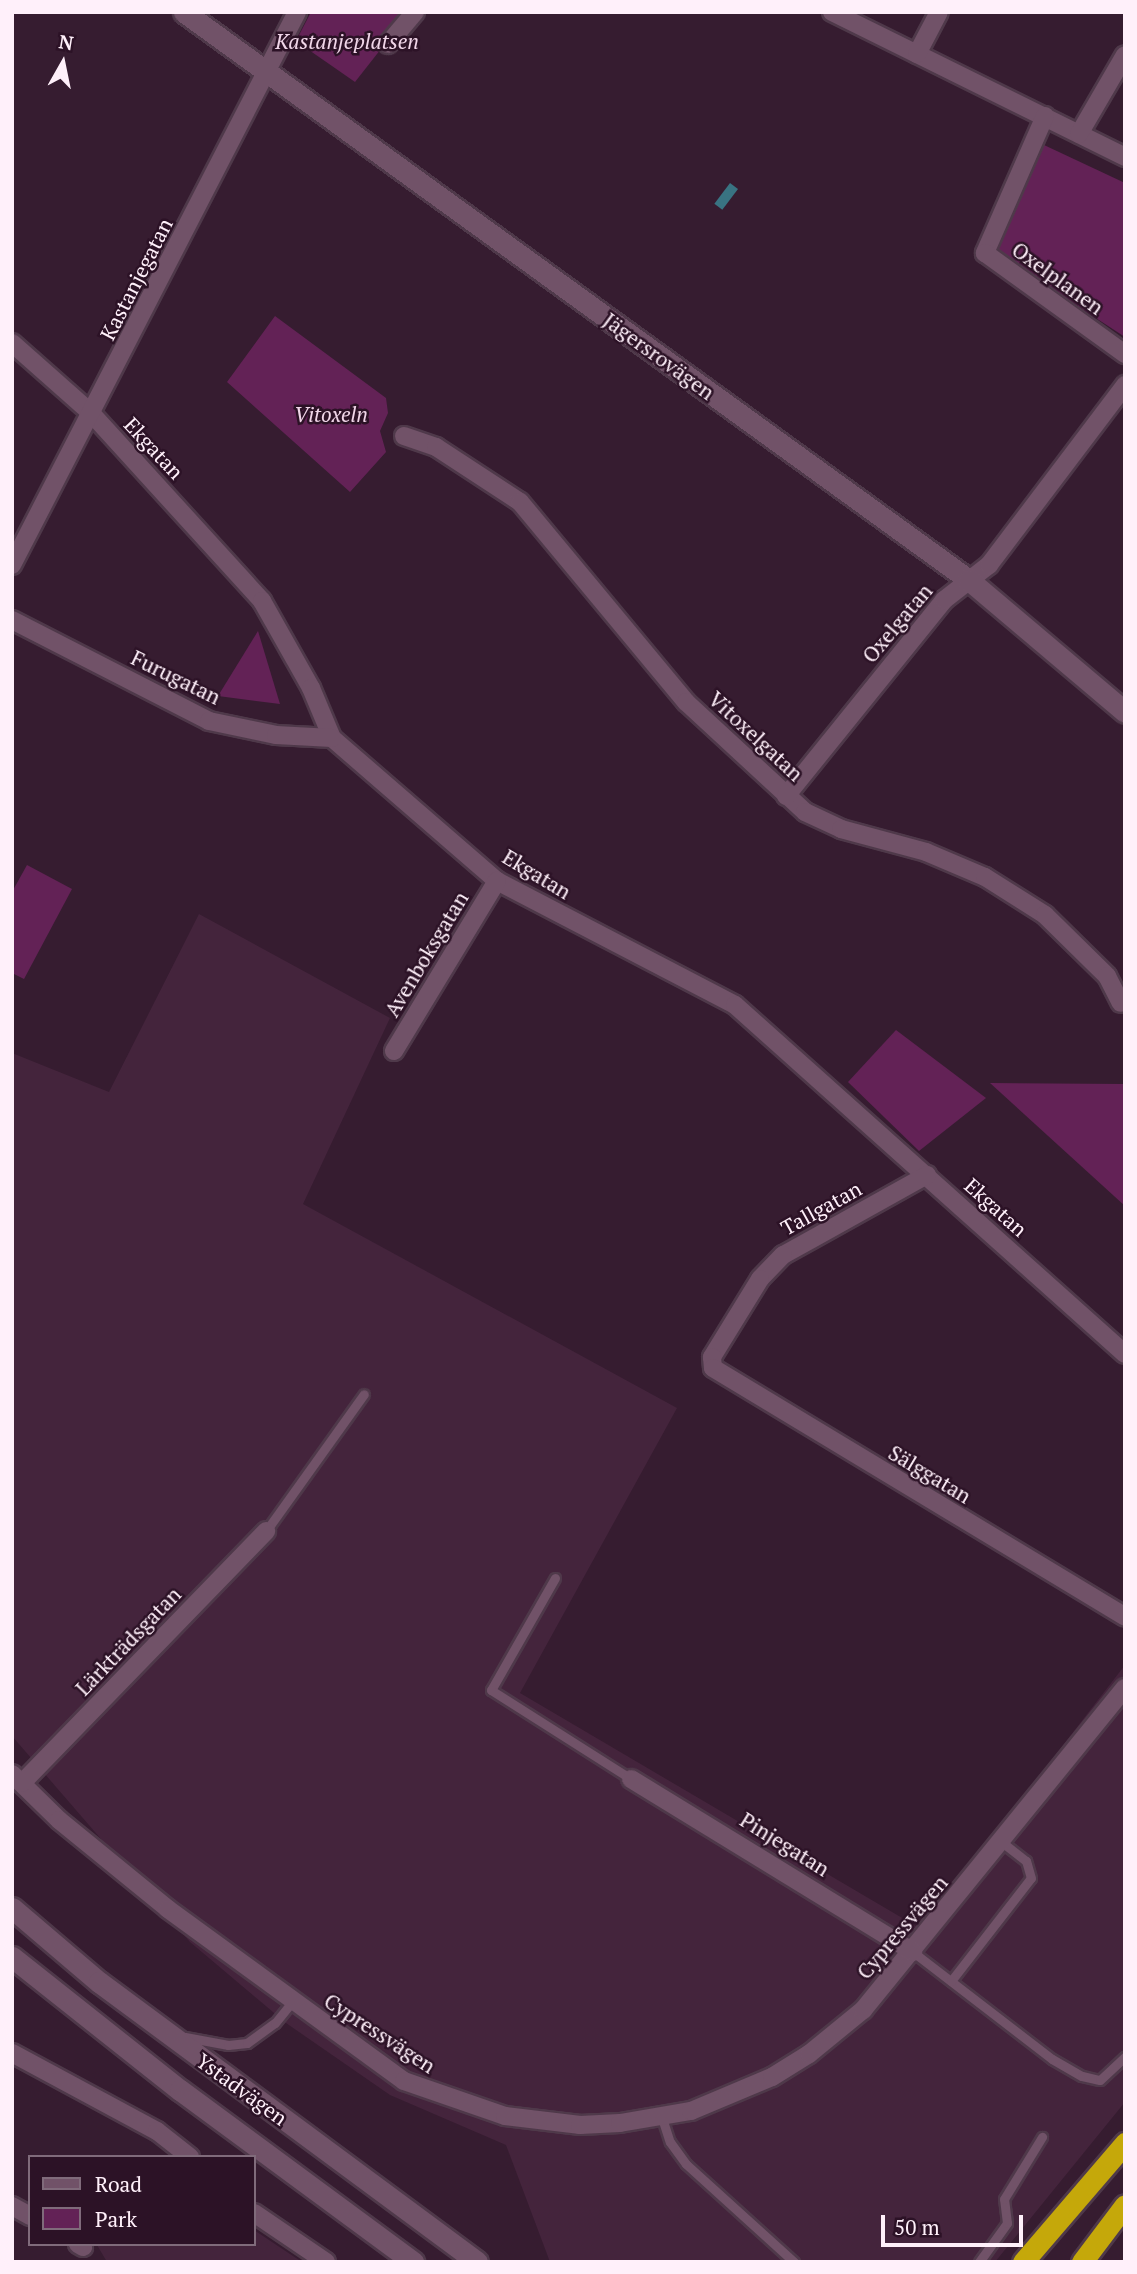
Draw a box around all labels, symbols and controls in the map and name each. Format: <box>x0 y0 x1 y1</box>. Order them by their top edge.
north arrow <box>28 28 98 98</box>
text: N <box>57 28 75 55</box>
park label: Kastanjeplatsen <box>275 28 419 54</box>
street label: Kastanjegatan <box>95 214 177 344</box>
street label: Oxelplanen <box>1007 236 1109 320</box>
street label: Jägersrovägen <box>599 307 719 405</box>
park label: Vitoxeln <box>294 401 368 427</box>
street label: Ekgatan <box>119 412 189 484</box>
street label: Oxelgatan <box>857 578 937 668</box>
street label: Furugatan <box>127 645 225 709</box>
street label: Vitoxelgatan <box>704 686 808 786</box>
street label: Ekgatan <box>498 844 576 904</box>
street label: Avenboksgatan <box>379 887 473 1021</box>
street label: Ekgatan <box>960 1172 1032 1242</box>
street label: Tallgatan <box>776 1176 866 1240</box>
street label: Sälggatan <box>884 1440 976 1508</box>
street label: Lärkträdsgatan <box>70 1582 186 1700</box>
street label: Pinjegatan <box>736 1807 834 1881</box>
street label: Cypressvägen <box>851 1870 953 1984</box>
street label: Cypressvägen <box>320 1988 440 2078</box>
street label: Ystadvägen <box>192 2048 292 2130</box>
legend <box>28 2155 256 2246</box>
text: Road <box>95 2170 142 2198</box>
scale bar <box>885 2200 1027 2244</box>
text: Park <box>95 2205 137 2233</box>
text: 50 m <box>894 2213 940 2241</box>

